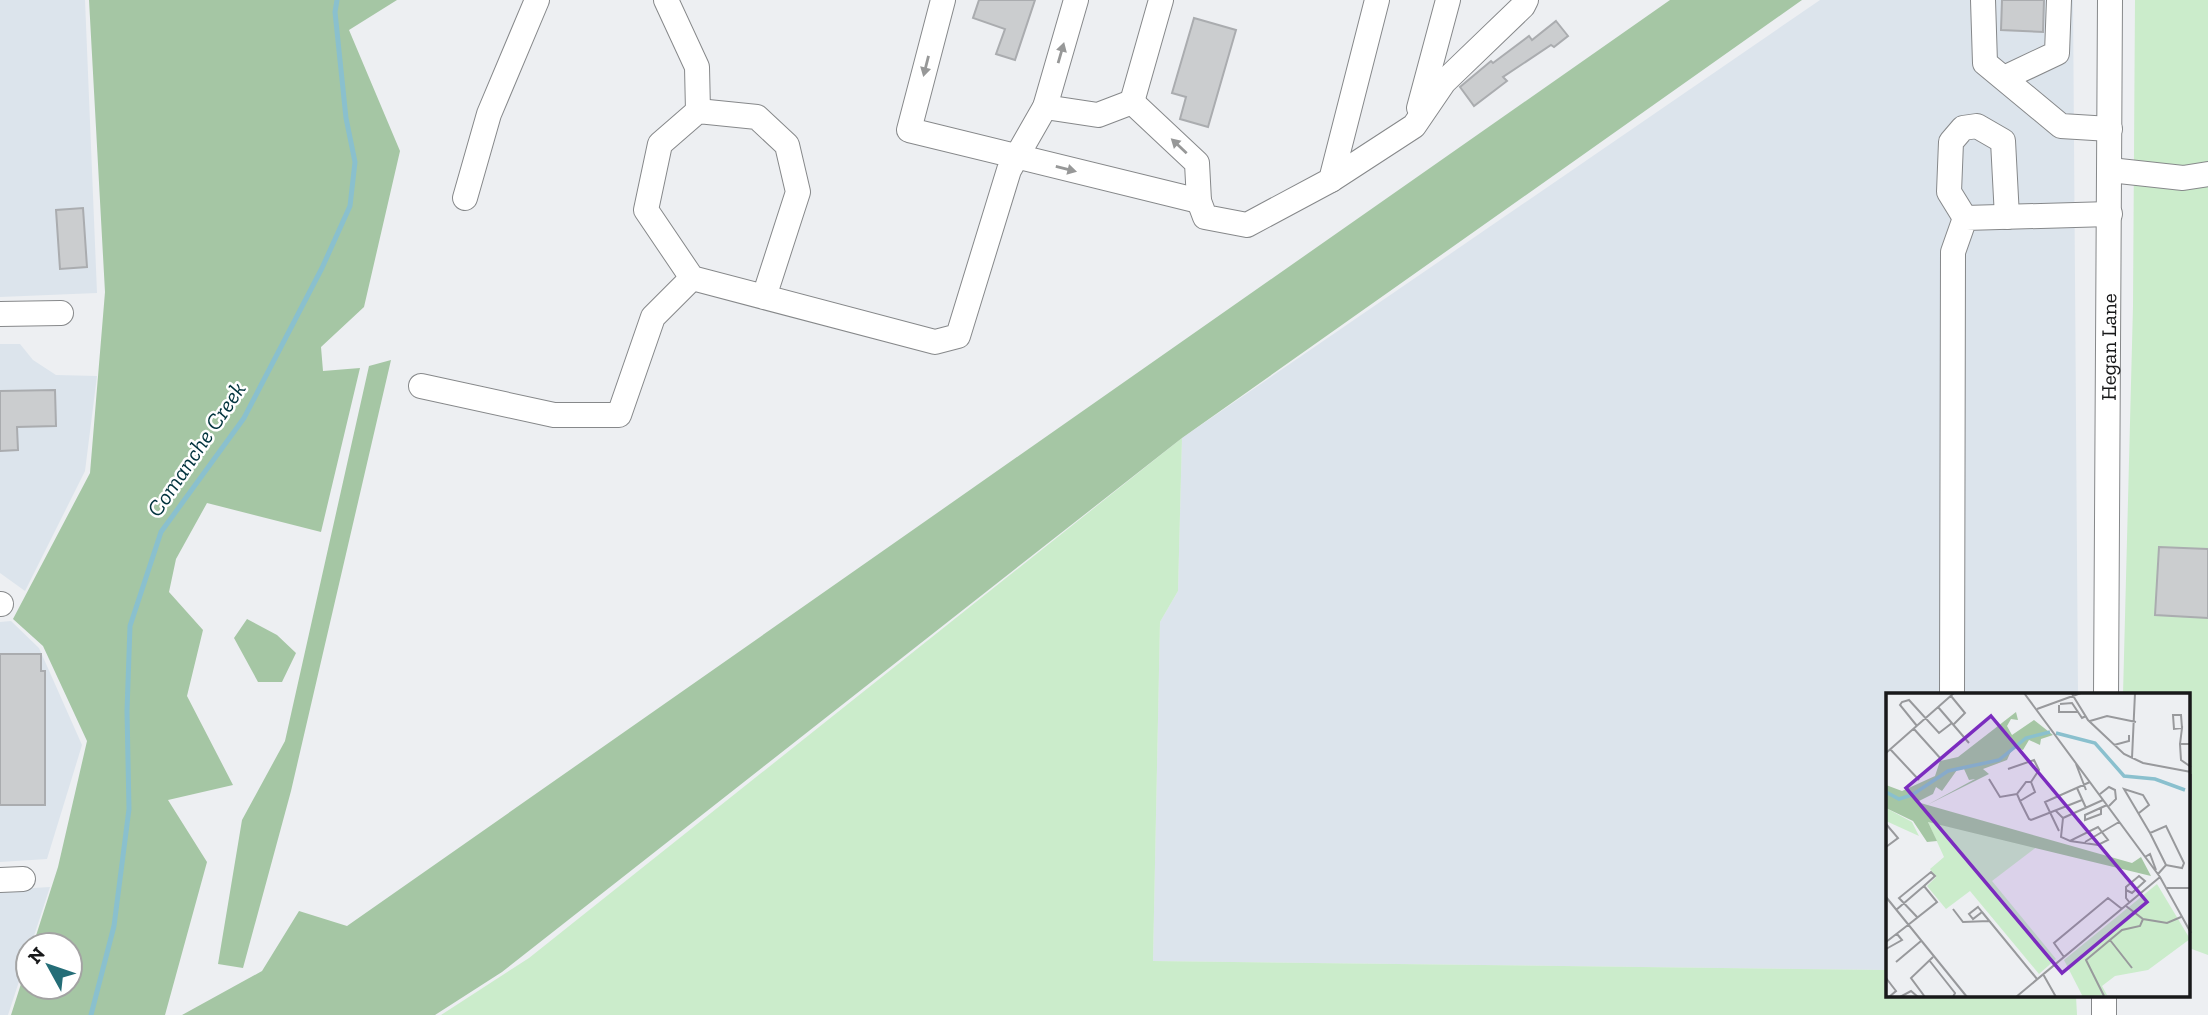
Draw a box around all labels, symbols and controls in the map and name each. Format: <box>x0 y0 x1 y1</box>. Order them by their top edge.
one-way arrow <box>1056 43 1066 64</box>
one-way arrow <box>920 55 931 77</box>
one-way arrow <box>1171 138 1188 154</box>
one-way arrow <box>1055 164 1077 175</box>
street label: Hegan Lane <box>2095 293 2121 401</box>
water label: Comanche Creek <box>141 376 251 522</box>
inset map <box>1886 693 2190 998</box>
north arrow <box>14 931 84 1001</box>
text: N <box>23 942 50 968</box>

